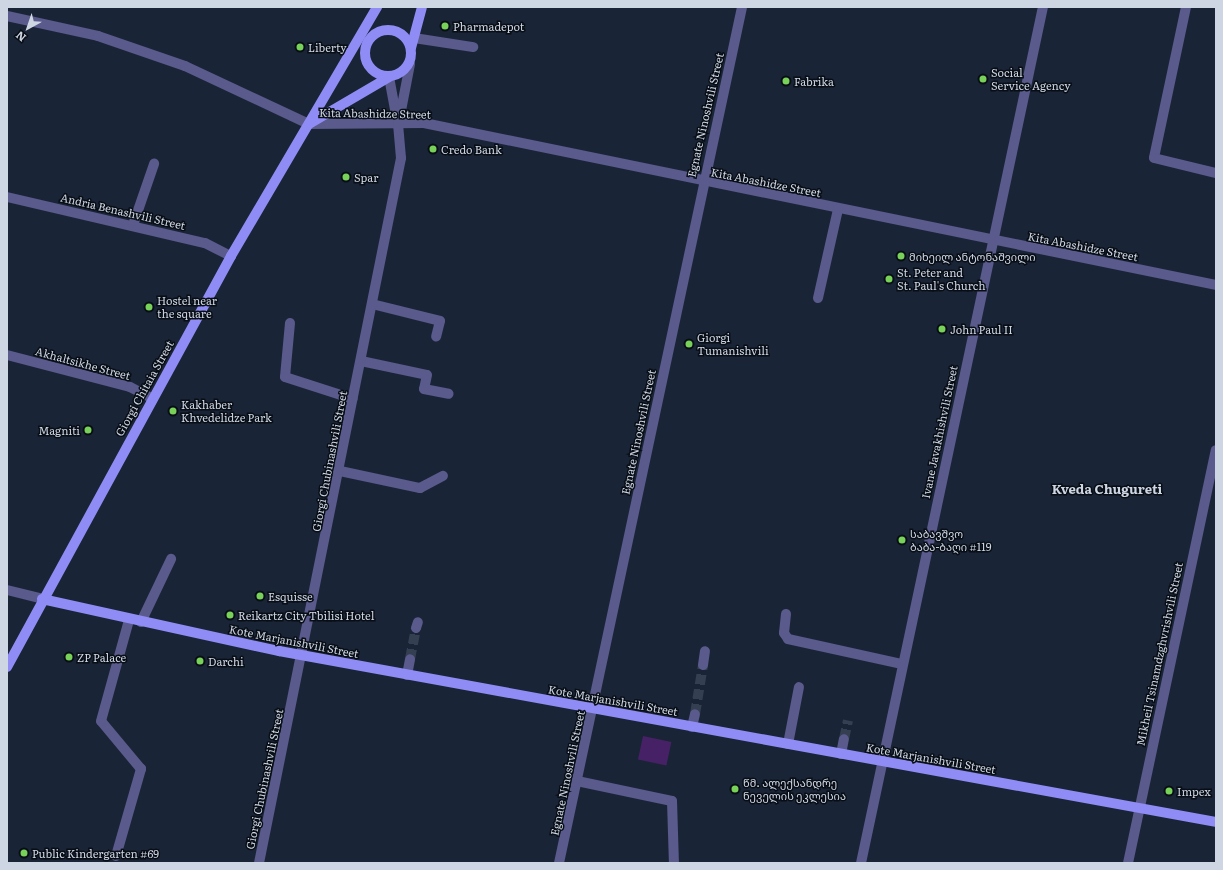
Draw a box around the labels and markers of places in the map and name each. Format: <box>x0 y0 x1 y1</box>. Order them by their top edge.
place label: Pharmadepot <box>453 19 524 33</box>
marker: Pharmadepot <box>440 21 450 31</box>
place label: Liberty <box>308 40 347 54</box>
marker: Liberty <box>295 42 305 52</box>
place label: Social Service Agency <box>991 66 1071 92</box>
place label: Fabrika <box>794 74 834 88</box>
marker: Social Service Agency <box>978 74 988 84</box>
marker: Fabrika <box>781 76 791 86</box>
place label: Credo Bank <box>441 142 502 156</box>
marker: Credo Bank <box>428 144 438 154</box>
place label: Spar <box>354 170 378 184</box>
marker: Spar <box>341 172 351 182</box>
place label: მიხეილ ანტონაშვილი <box>909 249 1035 263</box>
marker: მიხეილ ანტონაშვილი <box>896 251 906 261</box>
place label: St. Peter and St. Paul's Church <box>897 266 985 292</box>
marker: St. Peter and St. Paul's Church <box>884 274 894 284</box>
place label: Hostel near the square <box>157 294 217 320</box>
marker: Hostel near the square <box>144 302 154 312</box>
place label: John Paul II <box>950 322 1013 336</box>
marker: John Paul II <box>937 324 947 334</box>
place label: Giorgi Tumanishvili <box>697 331 769 357</box>
marker: Giorgi Tumanishvili <box>684 339 694 349</box>
place label: Kakhaber Khvedelidze Park <box>181 398 272 424</box>
marker: Kakhaber Khvedelidze Park <box>168 406 178 416</box>
place label: Magniti <box>38 423 80 437</box>
marker: Magniti <box>83 425 93 435</box>
place label: საბავშვო ბაბა-ბაღი #119 <box>910 527 991 553</box>
marker: საბავშვო ბაბა-ბაღი #119 <box>897 535 907 545</box>
place label: Esquisse <box>268 589 313 603</box>
marker: Esquisse <box>255 591 265 601</box>
place label: Reikartz City Tbilisi Hotel <box>238 608 374 622</box>
marker: Reikartz City Tbilisi Hotel <box>225 610 235 620</box>
place label: ZP Palace <box>77 650 126 664</box>
marker: ZP Palace <box>64 652 74 662</box>
place label: Darchi <box>208 654 244 668</box>
marker: Darchi <box>195 656 205 666</box>
place label: წმ. ალექსანდრე ნეველის ეკლესია <box>743 776 846 802</box>
marker: წმ. ალექსანდრე ნეველის ეკლესია <box>730 784 740 794</box>
place label: Impex <box>1177 784 1211 798</box>
marker: Impex <box>1164 786 1174 796</box>
place label: Public Kindergarten #69 <box>32 846 159 860</box>
marker: Public Kindergarten #69 <box>19 848 29 858</box>

